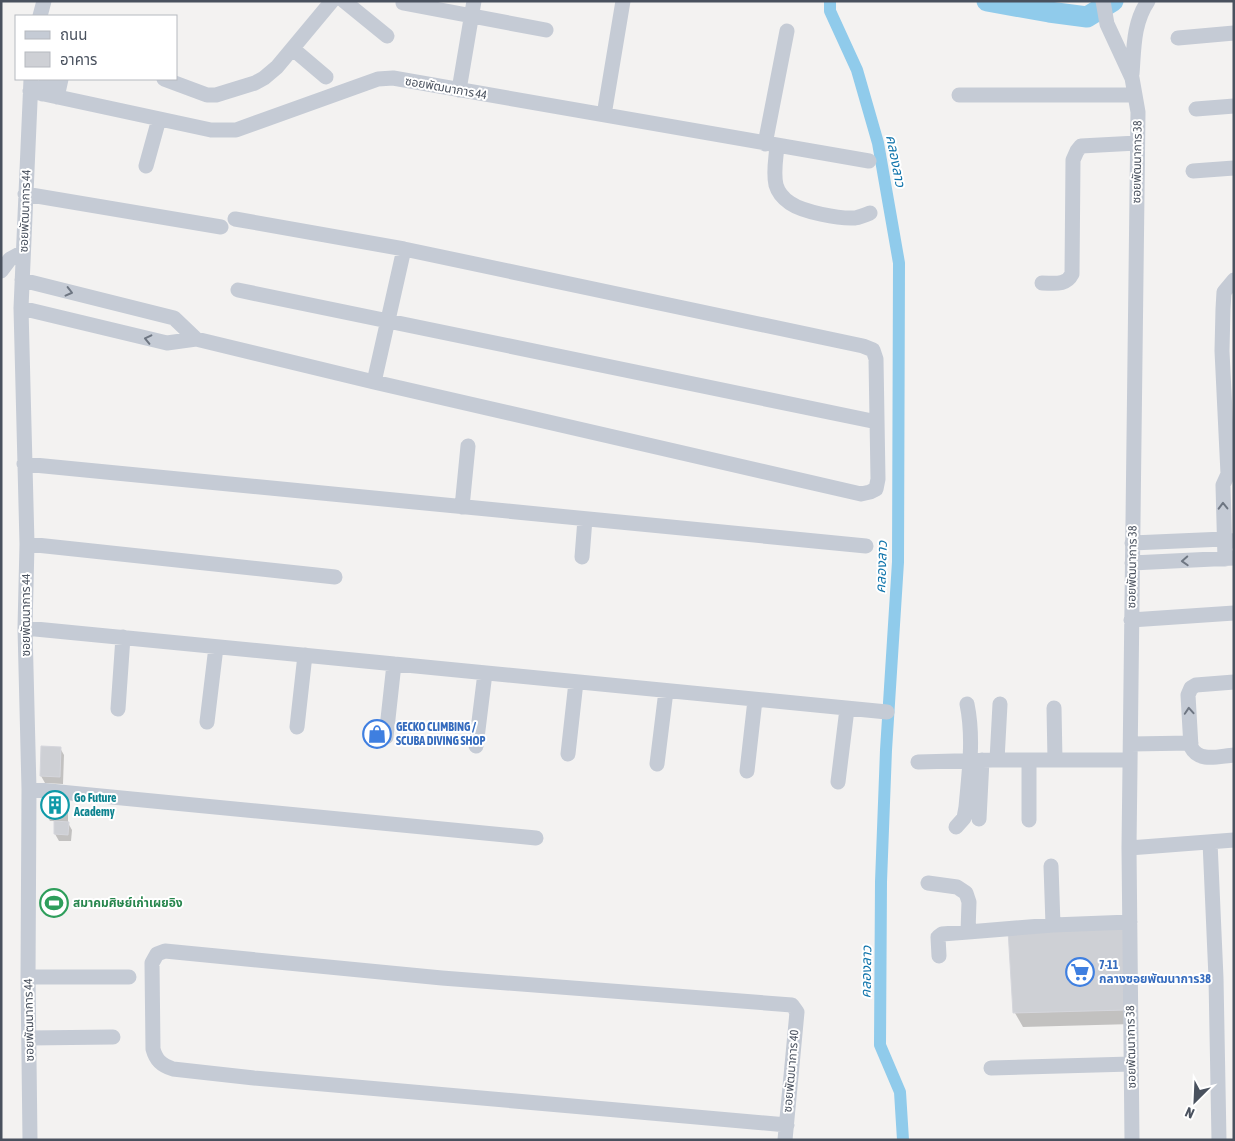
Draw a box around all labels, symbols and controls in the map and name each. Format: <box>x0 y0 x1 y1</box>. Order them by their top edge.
legend <box>15 15 178 80</box>
text: ถนน <box>60 26 87 43</box>
text: อาคาร <box>60 51 97 68</box>
street label: ซอยพัฒนาการ 44 <box>404 74 488 102</box>
street label: ซอยพัฒนาการ 38 <box>1129 120 1145 204</box>
water label: คลองลาว <box>883 134 909 189</box>
street label: ซอยพัฒนาการ 44 <box>17 169 33 253</box>
one-way arrow <box>65 286 73 296</box>
one-way arrow <box>143 334 152 345</box>
one-way arrow <box>1218 501 1228 509</box>
street label: ซอยพัฒนาการ 38 <box>1124 525 1140 609</box>
water label: คลองลาว <box>872 539 890 594</box>
one-way arrow <box>1181 555 1189 566</box>
street label: ซอยพัฒนาการ 44 <box>19 573 33 656</box>
one-way arrow <box>1183 706 1194 714</box>
shop icon: GECKO CLIMBING / SCUBA DIVING SHOP <box>362 719 392 749</box>
place label: GECKO CLIMBING / SCUBA DIVING SHOP <box>396 720 486 748</box>
building icon: Go Future Academy <box>40 790 70 820</box>
place label: Go Future Academy <box>73 791 117 819</box>
sports icon: สมาคมศิษย์เก่าเผยอิง <box>39 888 69 918</box>
place label: สมาคมศิษย์เก่าเผยอิง <box>73 896 183 910</box>
water label: คลองลาว <box>858 944 874 998</box>
supermarket icon: 7-11 กลางซอยพัฒนาการ38 <box>1065 957 1095 987</box>
place label: 7-11 กลางซอยพัฒนาการ38 <box>1099 958 1211 986</box>
street label: ซอยพัฒนาการ 44 <box>21 978 37 1062</box>
street label: ซอยพัฒนาการ 38 <box>1123 1005 1139 1089</box>
street label: ซอยพัฒนาการ 40 <box>780 1029 802 1113</box>
north arrow <box>1170 1076 1220 1126</box>
text: N <box>1183 1104 1197 1122</box>

